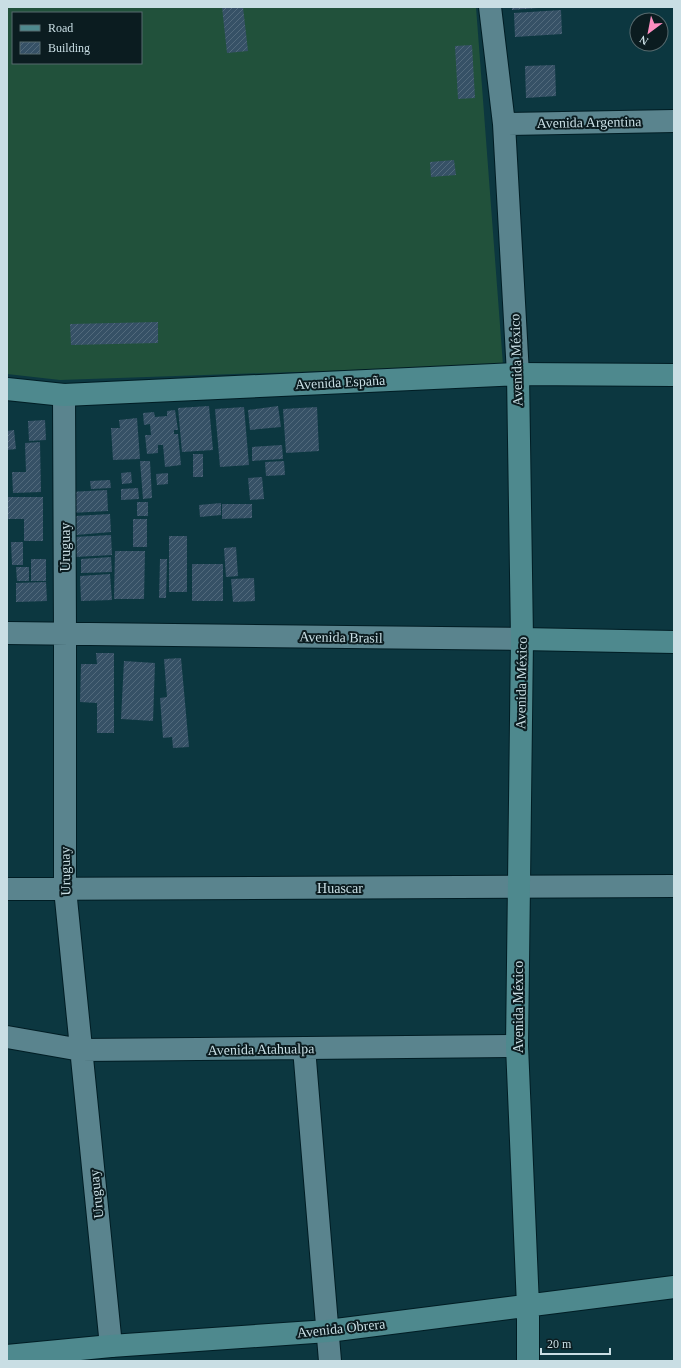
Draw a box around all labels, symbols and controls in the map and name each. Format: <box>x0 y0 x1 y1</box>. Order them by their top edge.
legend <box>12 12 142 64</box>
north arrow <box>629 12 669 52</box>
text: Road <box>48 21 73 35</box>
text: N <box>637 33 650 48</box>
text: Building <box>48 41 90 55</box>
street label: Avenida Argentina <box>536 114 642 131</box>
street label: Avenida México <box>507 313 526 407</box>
street label: Avenida España <box>295 373 386 392</box>
street label: Uruguay <box>58 523 73 572</box>
street label: Avenida Brasil <box>299 629 383 646</box>
street label: Avenida México <box>513 637 530 729</box>
street label: Uruguay <box>58 846 73 896</box>
street label: Huascar <box>317 881 363 896</box>
street label: Avenida México <box>511 961 526 1053</box>
street label: Avenida Atahualpa <box>208 1041 315 1058</box>
street label: Uruguay <box>86 1169 107 1219</box>
street label: Avenida Obrera <box>296 1316 387 1341</box>
scale bar <box>541 1330 610 1356</box>
text: 20 m <box>547 1337 572 1351</box>

